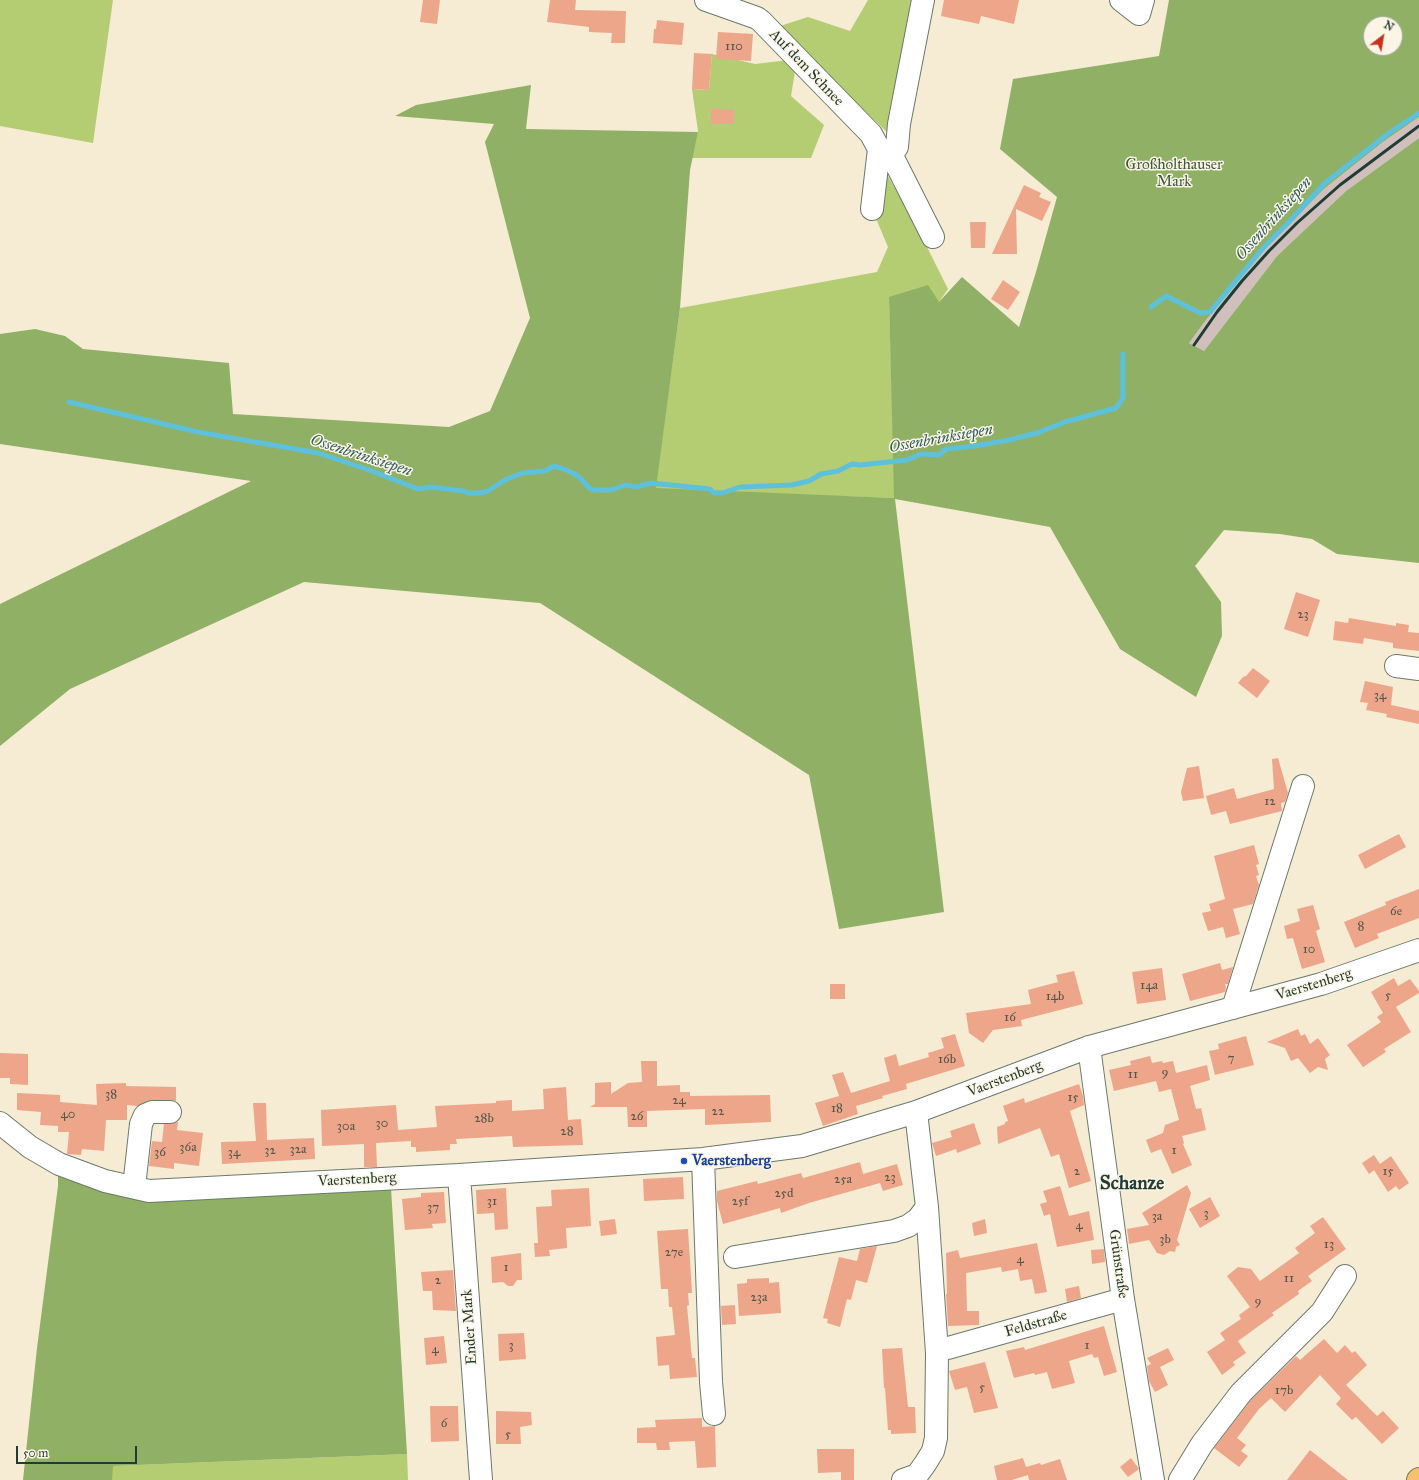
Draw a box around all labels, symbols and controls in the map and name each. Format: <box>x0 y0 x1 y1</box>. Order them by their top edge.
north arrow <box>1363 16 1403 56</box>
text: N <box>1382 18 1396 34</box>
street label: Auf dem Schnee <box>765 26 847 110</box>
house number: 110 <box>725 39 743 55</box>
park label: Großholthauser Mark <box>1125 156 1223 191</box>
water label: Ossenbrinksiepen <box>1232 174 1316 264</box>
water label: Ossenbrinksiepen <box>888 420 994 458</box>
water label: Ossenbrinksiepen <box>308 431 414 481</box>
house number: 23 <box>1297 607 1309 623</box>
house number: 34 <box>1374 688 1386 704</box>
house number: 12 <box>1264 794 1276 810</box>
house number: 6e <box>1390 904 1402 920</box>
house number: 8 <box>1358 919 1364 935</box>
house number: 10 <box>1303 942 1315 958</box>
street label: Vaerstenberg <box>1274 965 1354 1005</box>
house number: 14a <box>1140 978 1158 994</box>
house number: 5 <box>1385 988 1391 1004</box>
house number: 14b <box>1046 989 1064 1005</box>
house number: 16 <box>1004 1010 1016 1026</box>
house number: 7 <box>1228 1051 1234 1067</box>
house number: 16b <box>938 1052 956 1068</box>
street label: Vaerstenberg <box>965 1056 1045 1102</box>
house number: 9 <box>1162 1065 1168 1081</box>
house number: 11 <box>1128 1067 1138 1083</box>
house number: 38 <box>105 1087 117 1103</box>
house number: 15 <box>1067 1090 1079 1106</box>
house number: 24 <box>672 1093 686 1109</box>
house number: 18 <box>831 1101 843 1117</box>
house number: 22 <box>712 1104 724 1120</box>
house number: 40 <box>61 1107 75 1123</box>
house number: 26 <box>630 1109 644 1125</box>
house number: 28b <box>474 1111 494 1127</box>
house number: 30 <box>376 1116 388 1132</box>
house number: 30a <box>337 1119 355 1135</box>
house number: 28 <box>560 1124 574 1140</box>
house number: 36a <box>179 1140 197 1156</box>
house number: 32a <box>289 1142 307 1158</box>
house number: 32 <box>264 1143 276 1159</box>
house number: 1 <box>1171 1143 1177 1159</box>
house number: 36 <box>154 1145 166 1161</box>
house number: 34 <box>228 1145 240 1161</box>
place label: Vaerstenberg <box>692 1152 771 1170</box>
marker: Vaerstenberg <box>679 1156 689 1166</box>
house number: 2 <box>1074 1164 1080 1180</box>
house number: 15 <box>1382 1164 1394 1180</box>
street label: Vaerstenberg <box>317 1169 397 1191</box>
house number: 23 <box>884 1170 896 1186</box>
house number: 25a <box>834 1172 852 1188</box>
district label: Schanze <box>1100 1173 1164 1195</box>
house number: 25d <box>775 1186 793 1202</box>
house number: 31 <box>487 1194 497 1210</box>
house number: 25f <box>732 1194 748 1210</box>
house number: 37 <box>427 1200 439 1216</box>
house number: 3 <box>1203 1206 1209 1222</box>
house number: 3a <box>1152 1209 1162 1225</box>
house number: 4 <box>1075 1218 1083 1234</box>
street label: Grünstraße <box>1104 1228 1132 1300</box>
house number: 3b <box>1159 1232 1171 1248</box>
house number: 13 <box>1324 1237 1334 1253</box>
house number: 27e <box>665 1245 683 1261</box>
house number: 4 <box>1016 1252 1024 1268</box>
house number: 1 <box>503 1260 509 1276</box>
house number: 11 <box>1284 1271 1294 1287</box>
house number: 2 <box>435 1273 441 1289</box>
street label: Ender Mark <box>458 1289 482 1365</box>
house number: 23a <box>750 1290 768 1306</box>
house number: 9 <box>1255 1294 1261 1310</box>
street label: Feldstraße <box>1003 1307 1069 1341</box>
house number: 3 <box>508 1338 514 1354</box>
house number: 1 <box>1084 1338 1090 1354</box>
house number: 4 <box>431 1342 439 1358</box>
house number: 5 <box>979 1380 985 1396</box>
house number: 17b <box>1275 1383 1293 1399</box>
house number: 6 <box>441 1416 447 1432</box>
house number: 5 <box>505 1427 511 1443</box>
scale bar <box>18 1438 139 1464</box>
text: 50 m <box>23 1446 48 1460</box>

